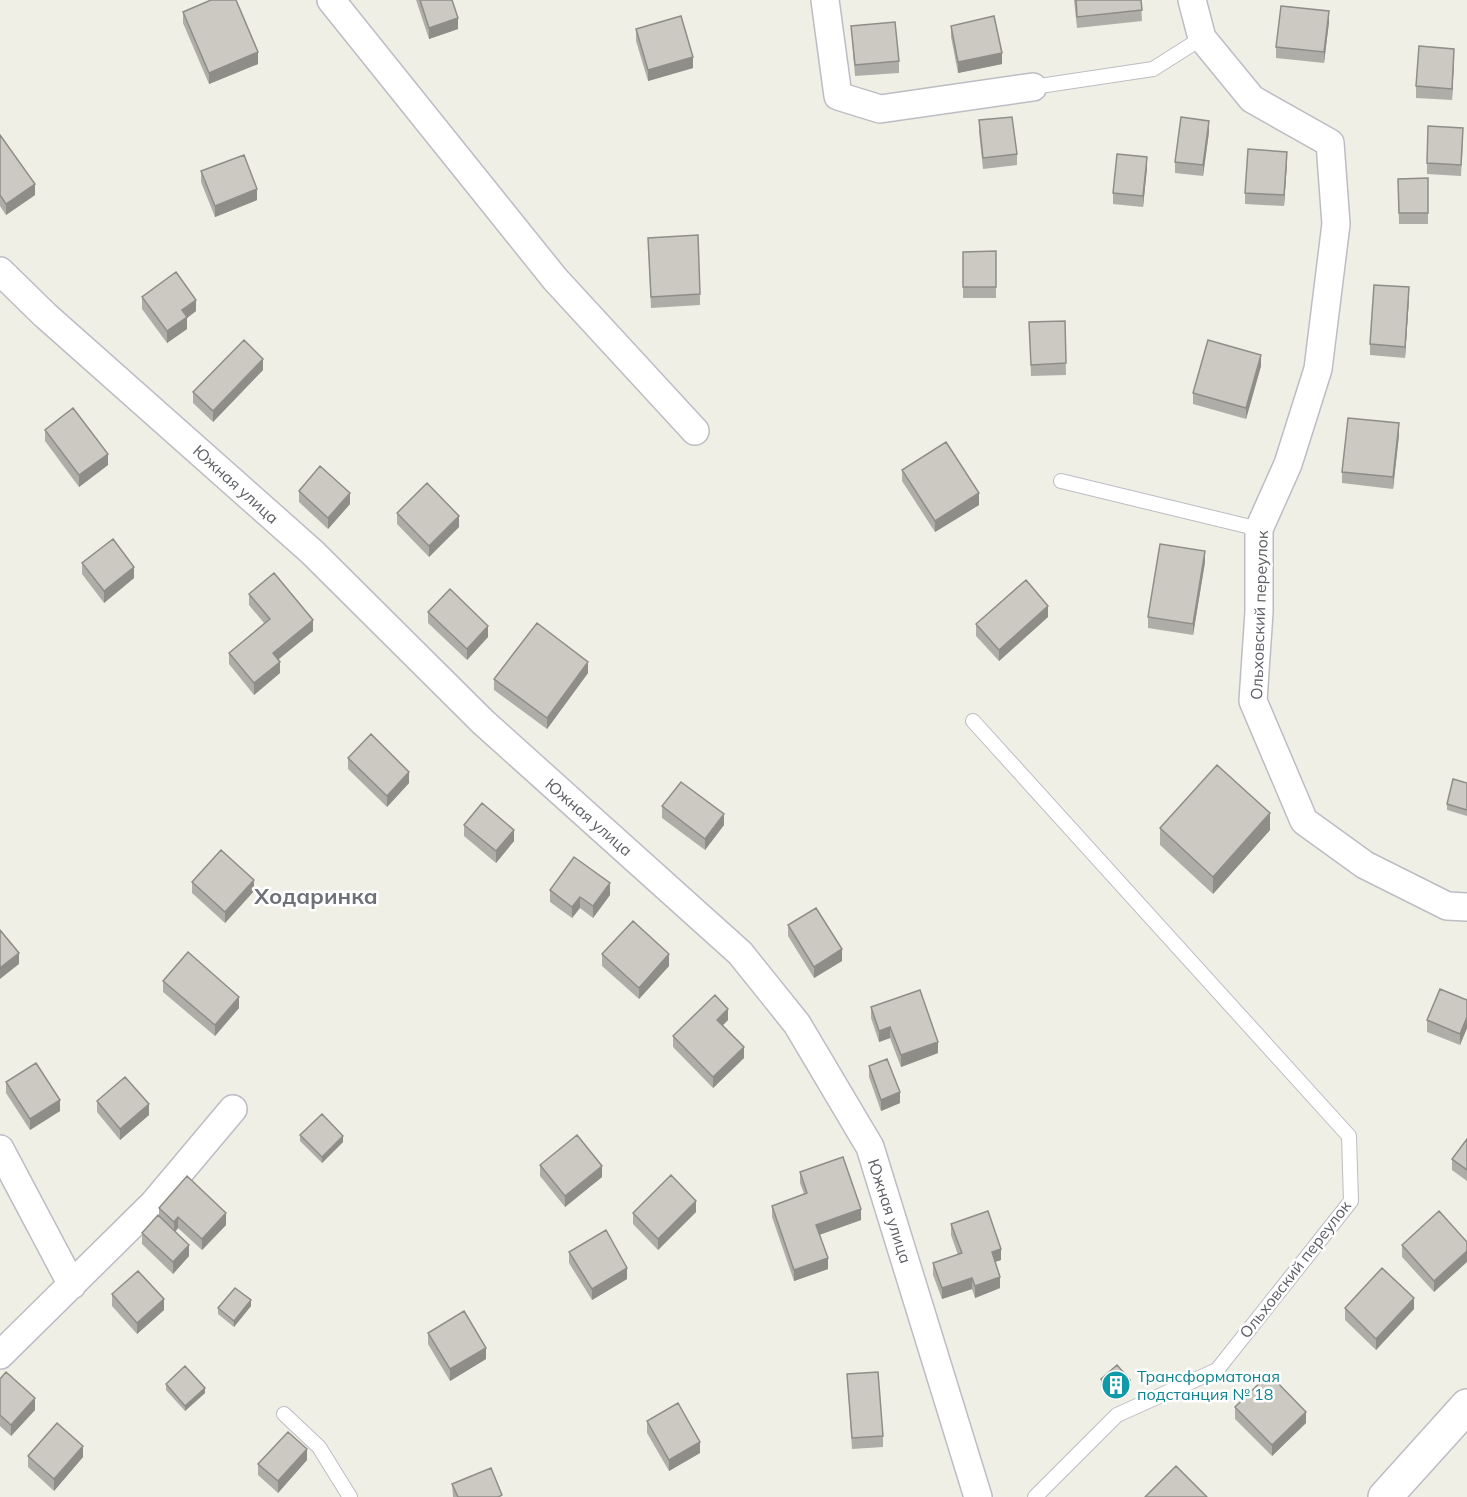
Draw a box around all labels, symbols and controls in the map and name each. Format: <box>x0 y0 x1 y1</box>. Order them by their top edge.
street label: Южная улица <box>189 440 283 528</box>
street label: Ольховский переулок <box>1246 530 1272 700</box>
street label: Южная улица <box>541 774 637 860</box>
district label: Ходаринка <box>253 882 378 910</box>
street label: Южная улица <box>864 1156 916 1266</box>
street label: Ольховский переулок <box>1235 1196 1355 1342</box>
place label: Трансформатоная подстанция № 18 <box>1137 1366 1280 1404</box>
building icon: Трансформатоная подстанция № 18 <box>1100 1369 1132 1401</box>

